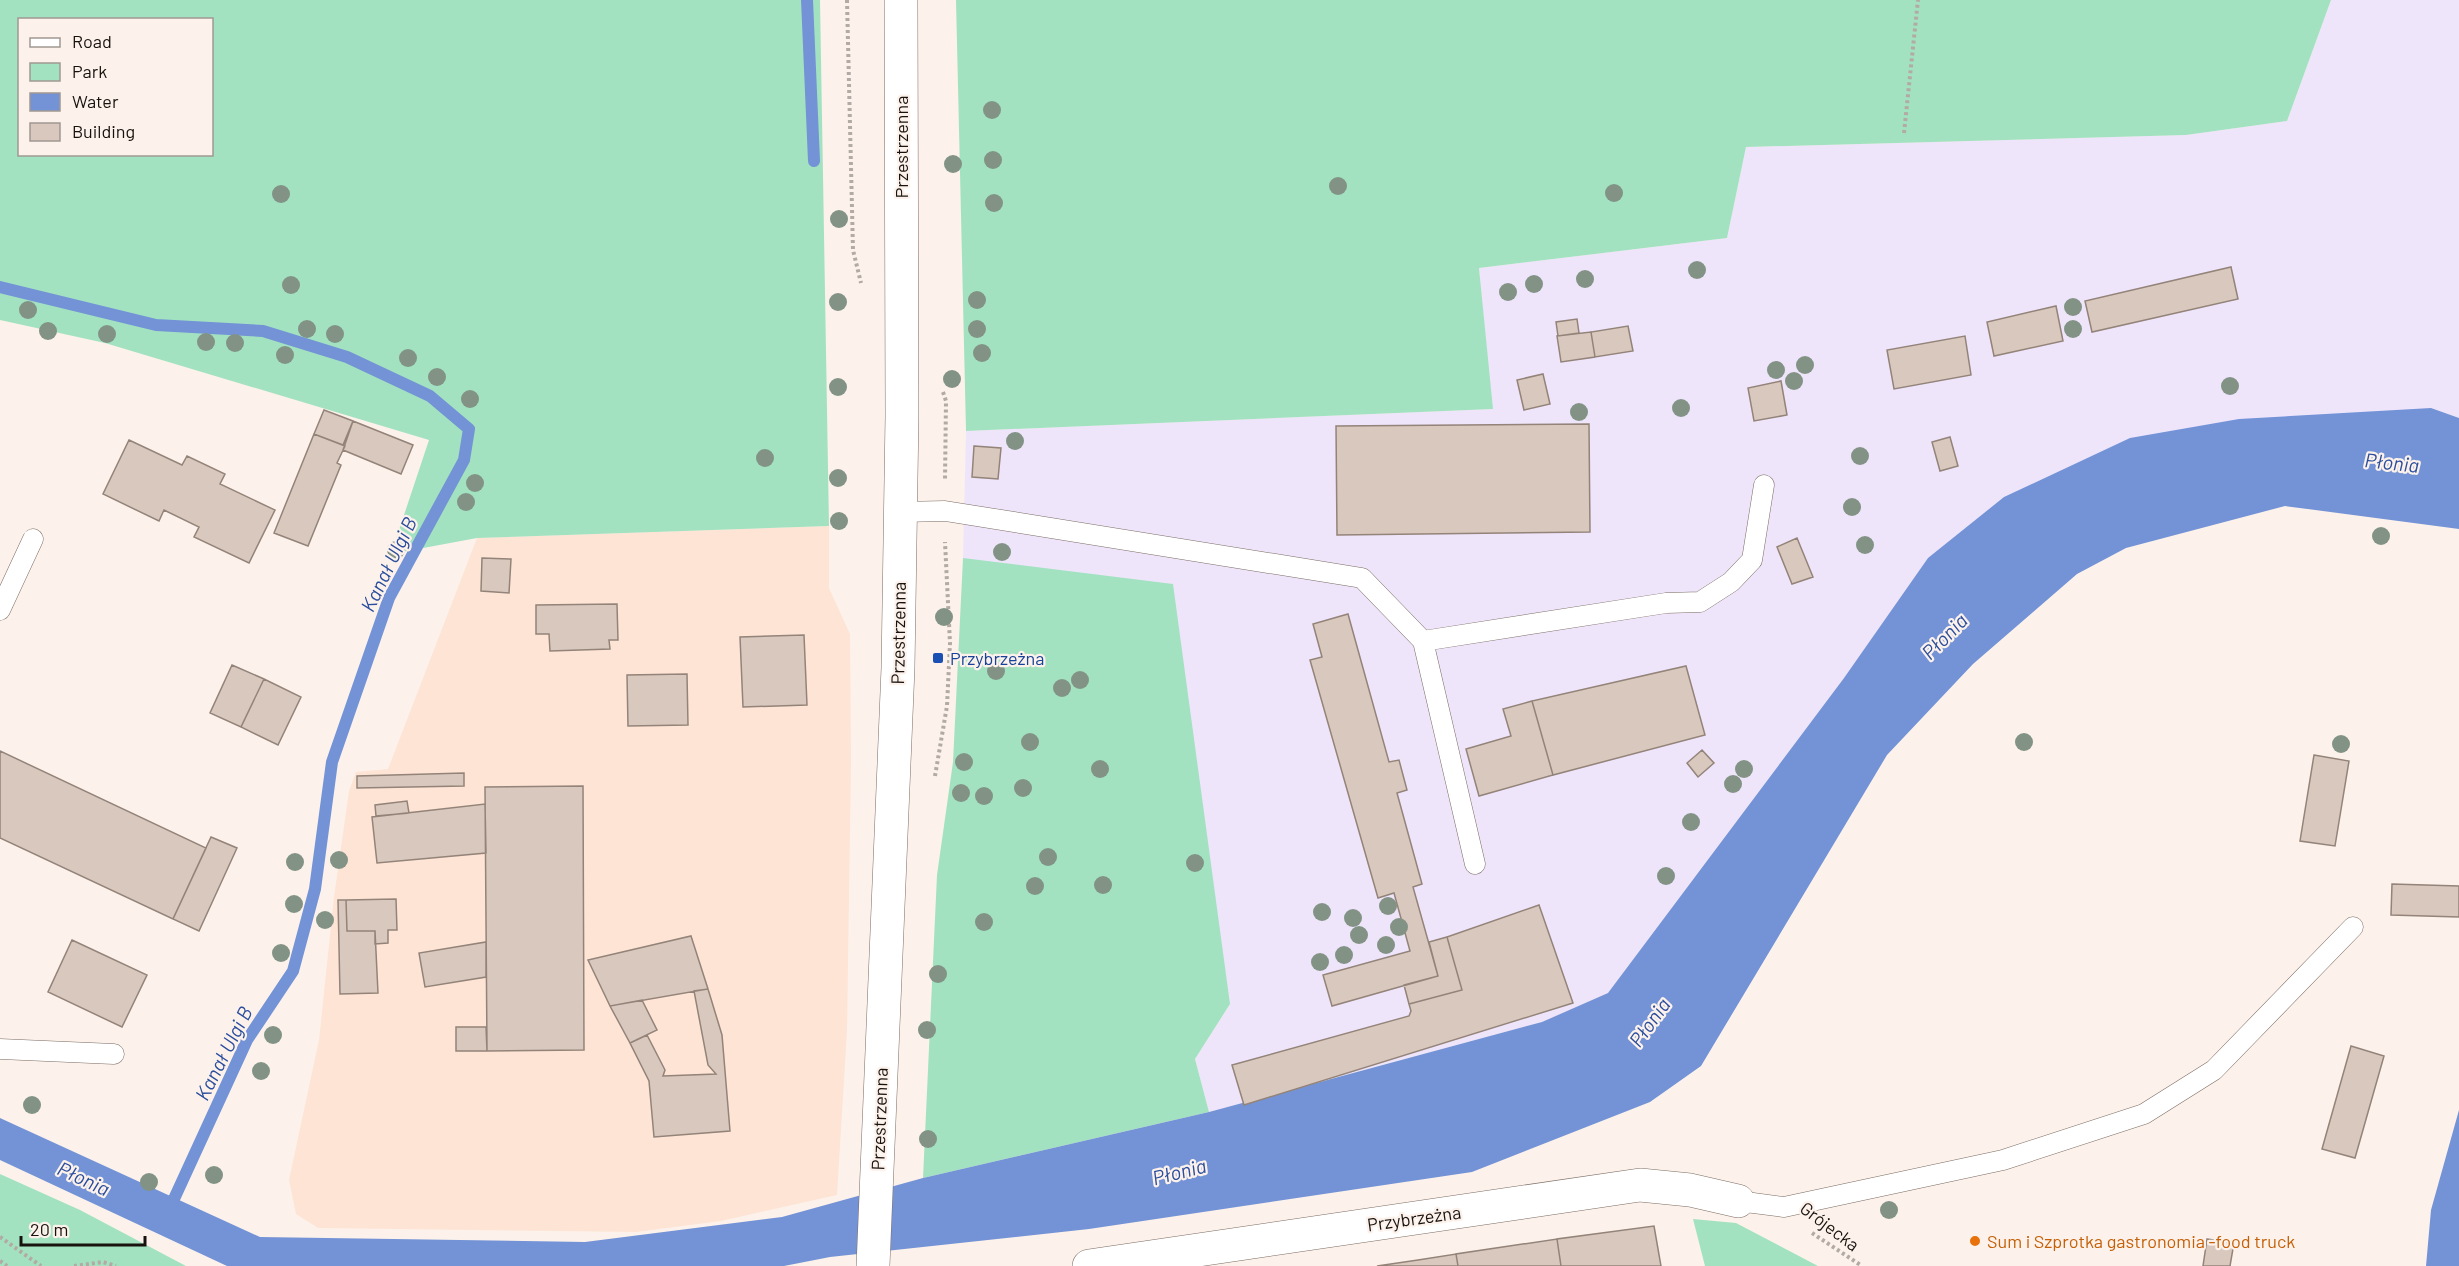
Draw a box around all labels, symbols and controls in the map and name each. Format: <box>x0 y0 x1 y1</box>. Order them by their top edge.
legend <box>18 18 213 156</box>
text: Road <box>72 30 112 52</box>
text: Park <box>72 60 107 82</box>
text: Water <box>72 90 119 112</box>
street label: Przestrzenna <box>890 96 912 198</box>
text: Building <box>72 120 135 142</box>
water label: Płonia <box>2364 447 2420 477</box>
water label: Kanał Ulgi B <box>355 513 421 615</box>
street label: Przestrzenna <box>886 581 910 685</box>
water label: Płonia <box>1916 608 1972 664</box>
place label: Przybrzeżna <box>950 647 1045 669</box>
marker: Przybrzeżna <box>931 651 945 665</box>
water label: Płonia <box>1623 993 1675 1051</box>
water label: Kanał Ulgi B <box>189 1002 257 1104</box>
street label: Przestrzenna <box>866 1067 892 1171</box>
water label: Płonia <box>1150 1153 1208 1189</box>
water label: Płonia <box>54 1156 114 1200</box>
street label: Grójecka <box>1796 1197 1864 1255</box>
street label: Przybrzeżna <box>1366 1201 1462 1235</box>
scale bar <box>21 1209 146 1247</box>
text: 20 m <box>30 1218 68 1240</box>
place label: Sum i Szprotka gastronomia -food truck <box>1987 1230 2295 1252</box>
marker: Sum i Szprotka gastronomia -food truck <box>1968 1234 1982 1248</box>

